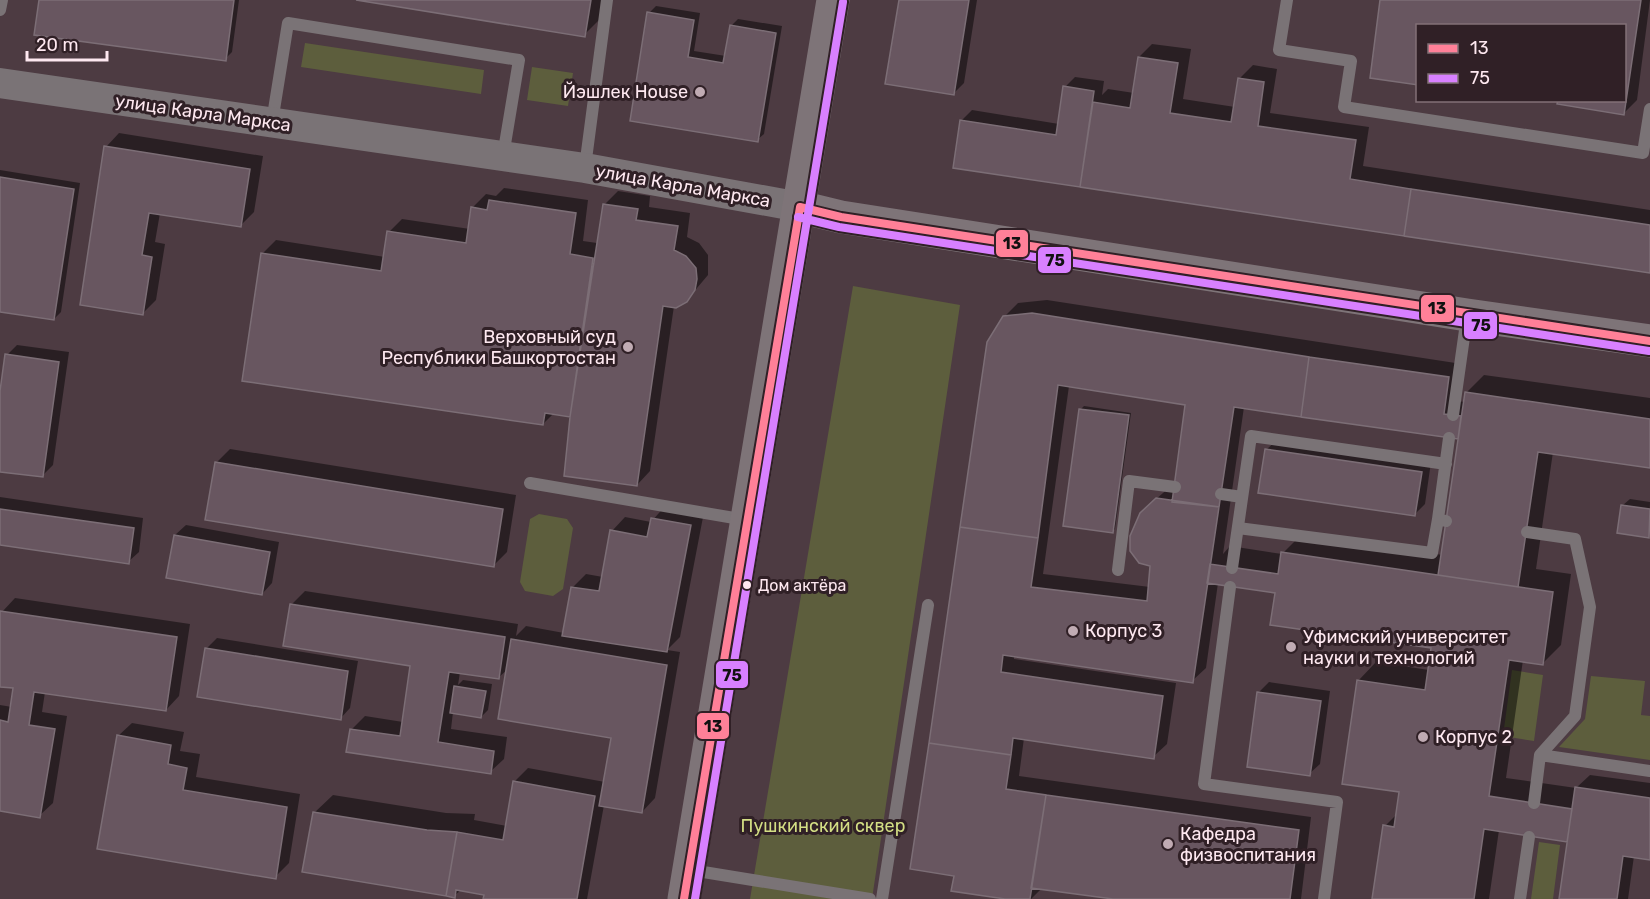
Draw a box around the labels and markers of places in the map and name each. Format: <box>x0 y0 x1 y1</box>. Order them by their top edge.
place label: Йэшлек House <box>563 81 688 103</box>
marker: Йэшлек House <box>693 85 707 99</box>
place label: Верховный суд Республики Башкортостан <box>382 326 616 369</box>
marker: Верховный суд Республики Башкортостан <box>621 340 635 354</box>
place label: Дом актёра <box>758 576 846 595</box>
marker: Дом актёра <box>741 579 753 591</box>
place label: Корпус 3 <box>1085 620 1162 642</box>
marker: Корпус 3 <box>1066 624 1080 638</box>
place label: Уфимский университет науки и технологий <box>1303 626 1508 669</box>
marker: Уфимский университет науки и технологий <box>1284 640 1298 654</box>
place label: Корпус 2 <box>1435 726 1512 748</box>
marker: Корпус 2 <box>1416 730 1430 744</box>
place label: Кафедра физвоспитания <box>1180 823 1316 866</box>
marker: Кафедра физвоспитания <box>1161 837 1175 851</box>

